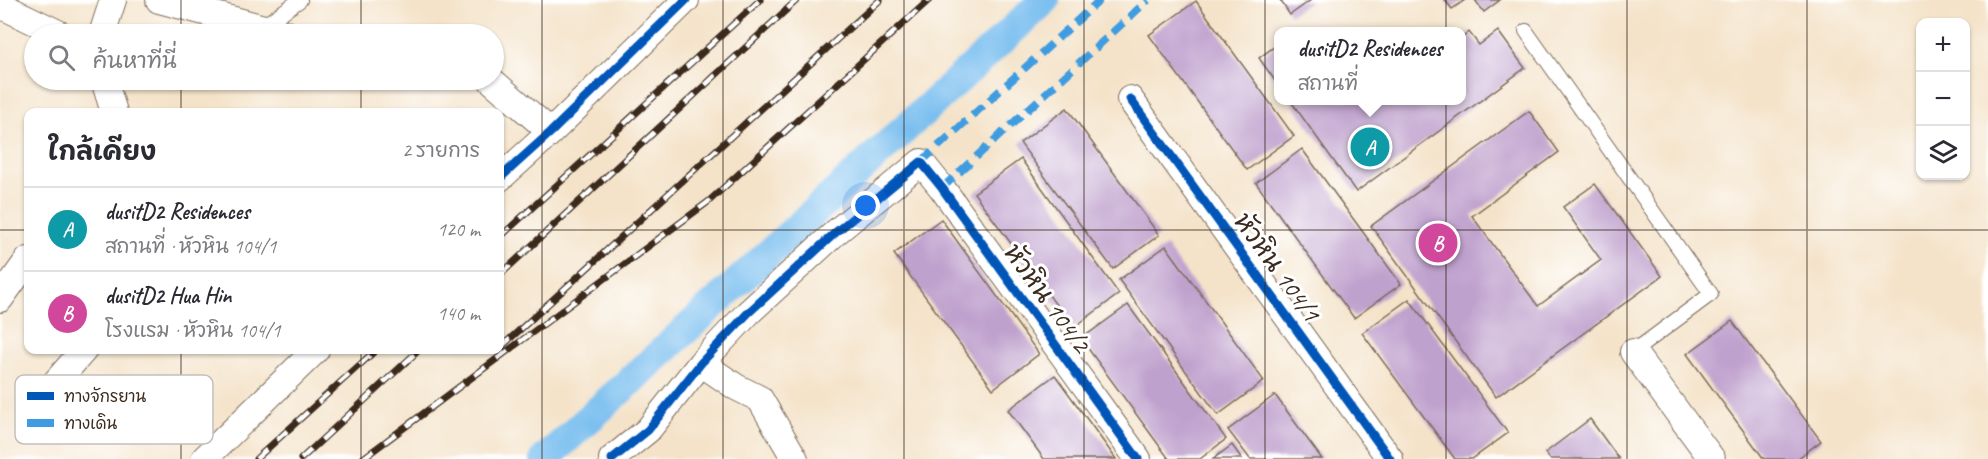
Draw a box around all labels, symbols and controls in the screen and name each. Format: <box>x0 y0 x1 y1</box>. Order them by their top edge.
map controls <box>1916 18 1970 180</box>
button: + <box>1916 18 1970 72</box>
search box <box>24 24 504 90</box>
popup <box>1274 27 1466 105</box>
text: dusitD2 Residences <box>1298 35 1442 63</box>
icon: search <box>45 41 78 74</box>
text: ค้นหาที่นี่ <box>93 47 177 75</box>
text: สถานที่ <box>1298 71 1358 96</box>
button: − <box>1916 72 1970 126</box>
pin: A <box>1350 124 1390 170</box>
button: layers <box>1916 126 1970 180</box>
text: ใกล้เคียง <box>48 135 156 168</box>
text: 2 รายการ <box>402 138 480 163</box>
your location <box>851 191 880 220</box>
text: dusitD2 Residences <box>105 198 250 226</box>
street label: หัวหิน 104/1 <box>1226 206 1328 329</box>
text: A <box>62 217 73 242</box>
text: 120 m <box>437 217 480 242</box>
pin: B <box>1418 220 1458 266</box>
text: สถานที่ · หัวหิน 104/1 <box>105 234 276 259</box>
street label: หัวหิน 104/2 <box>996 237 1099 361</box>
text: dusitD2 Hua Hin <box>105 282 231 310</box>
text: B <box>62 301 73 326</box>
text: 140 m <box>437 301 480 326</box>
text: โรงแรม · หัวหิน 104/1 <box>105 318 280 343</box>
legend <box>15 375 213 444</box>
text: ทางจักรยาน <box>64 386 147 407</box>
text: ทางเดิน <box>64 413 117 434</box>

